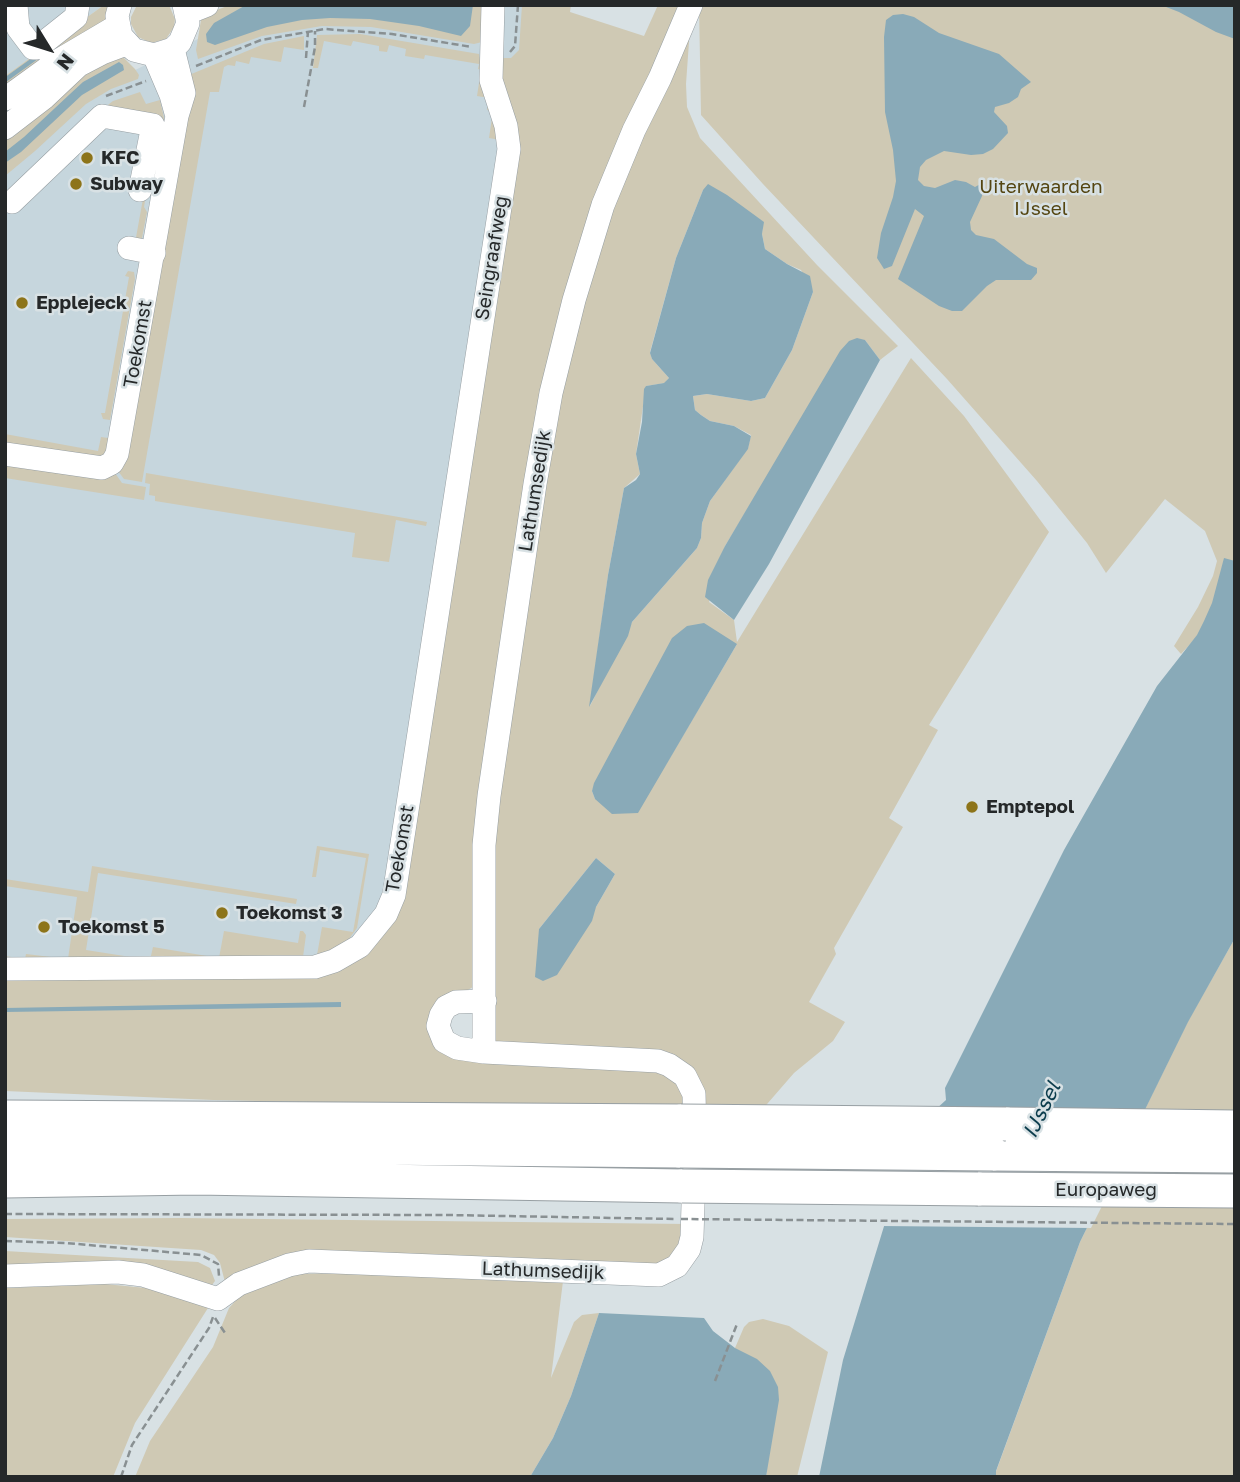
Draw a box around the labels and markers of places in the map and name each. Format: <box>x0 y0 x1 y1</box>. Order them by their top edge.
place label: KFC <box>101 147 140 169</box>
marker: KFC <box>79 150 95 166</box>
place label: Subway <box>90 173 163 195</box>
marker: Subway <box>68 176 84 192</box>
place label: Epplejeck <box>36 292 127 314</box>
marker: Epplejeck <box>14 295 30 311</box>
place label: Emptepol <box>986 796 1074 818</box>
marker: Emptepol <box>964 799 980 815</box>
place label: Toekomst 3 <box>236 902 343 924</box>
marker: Toekomst 3 <box>214 905 230 921</box>
place label: Toekomst 5 <box>58 916 165 938</box>
marker: Toekomst 5 <box>36 919 52 935</box>

